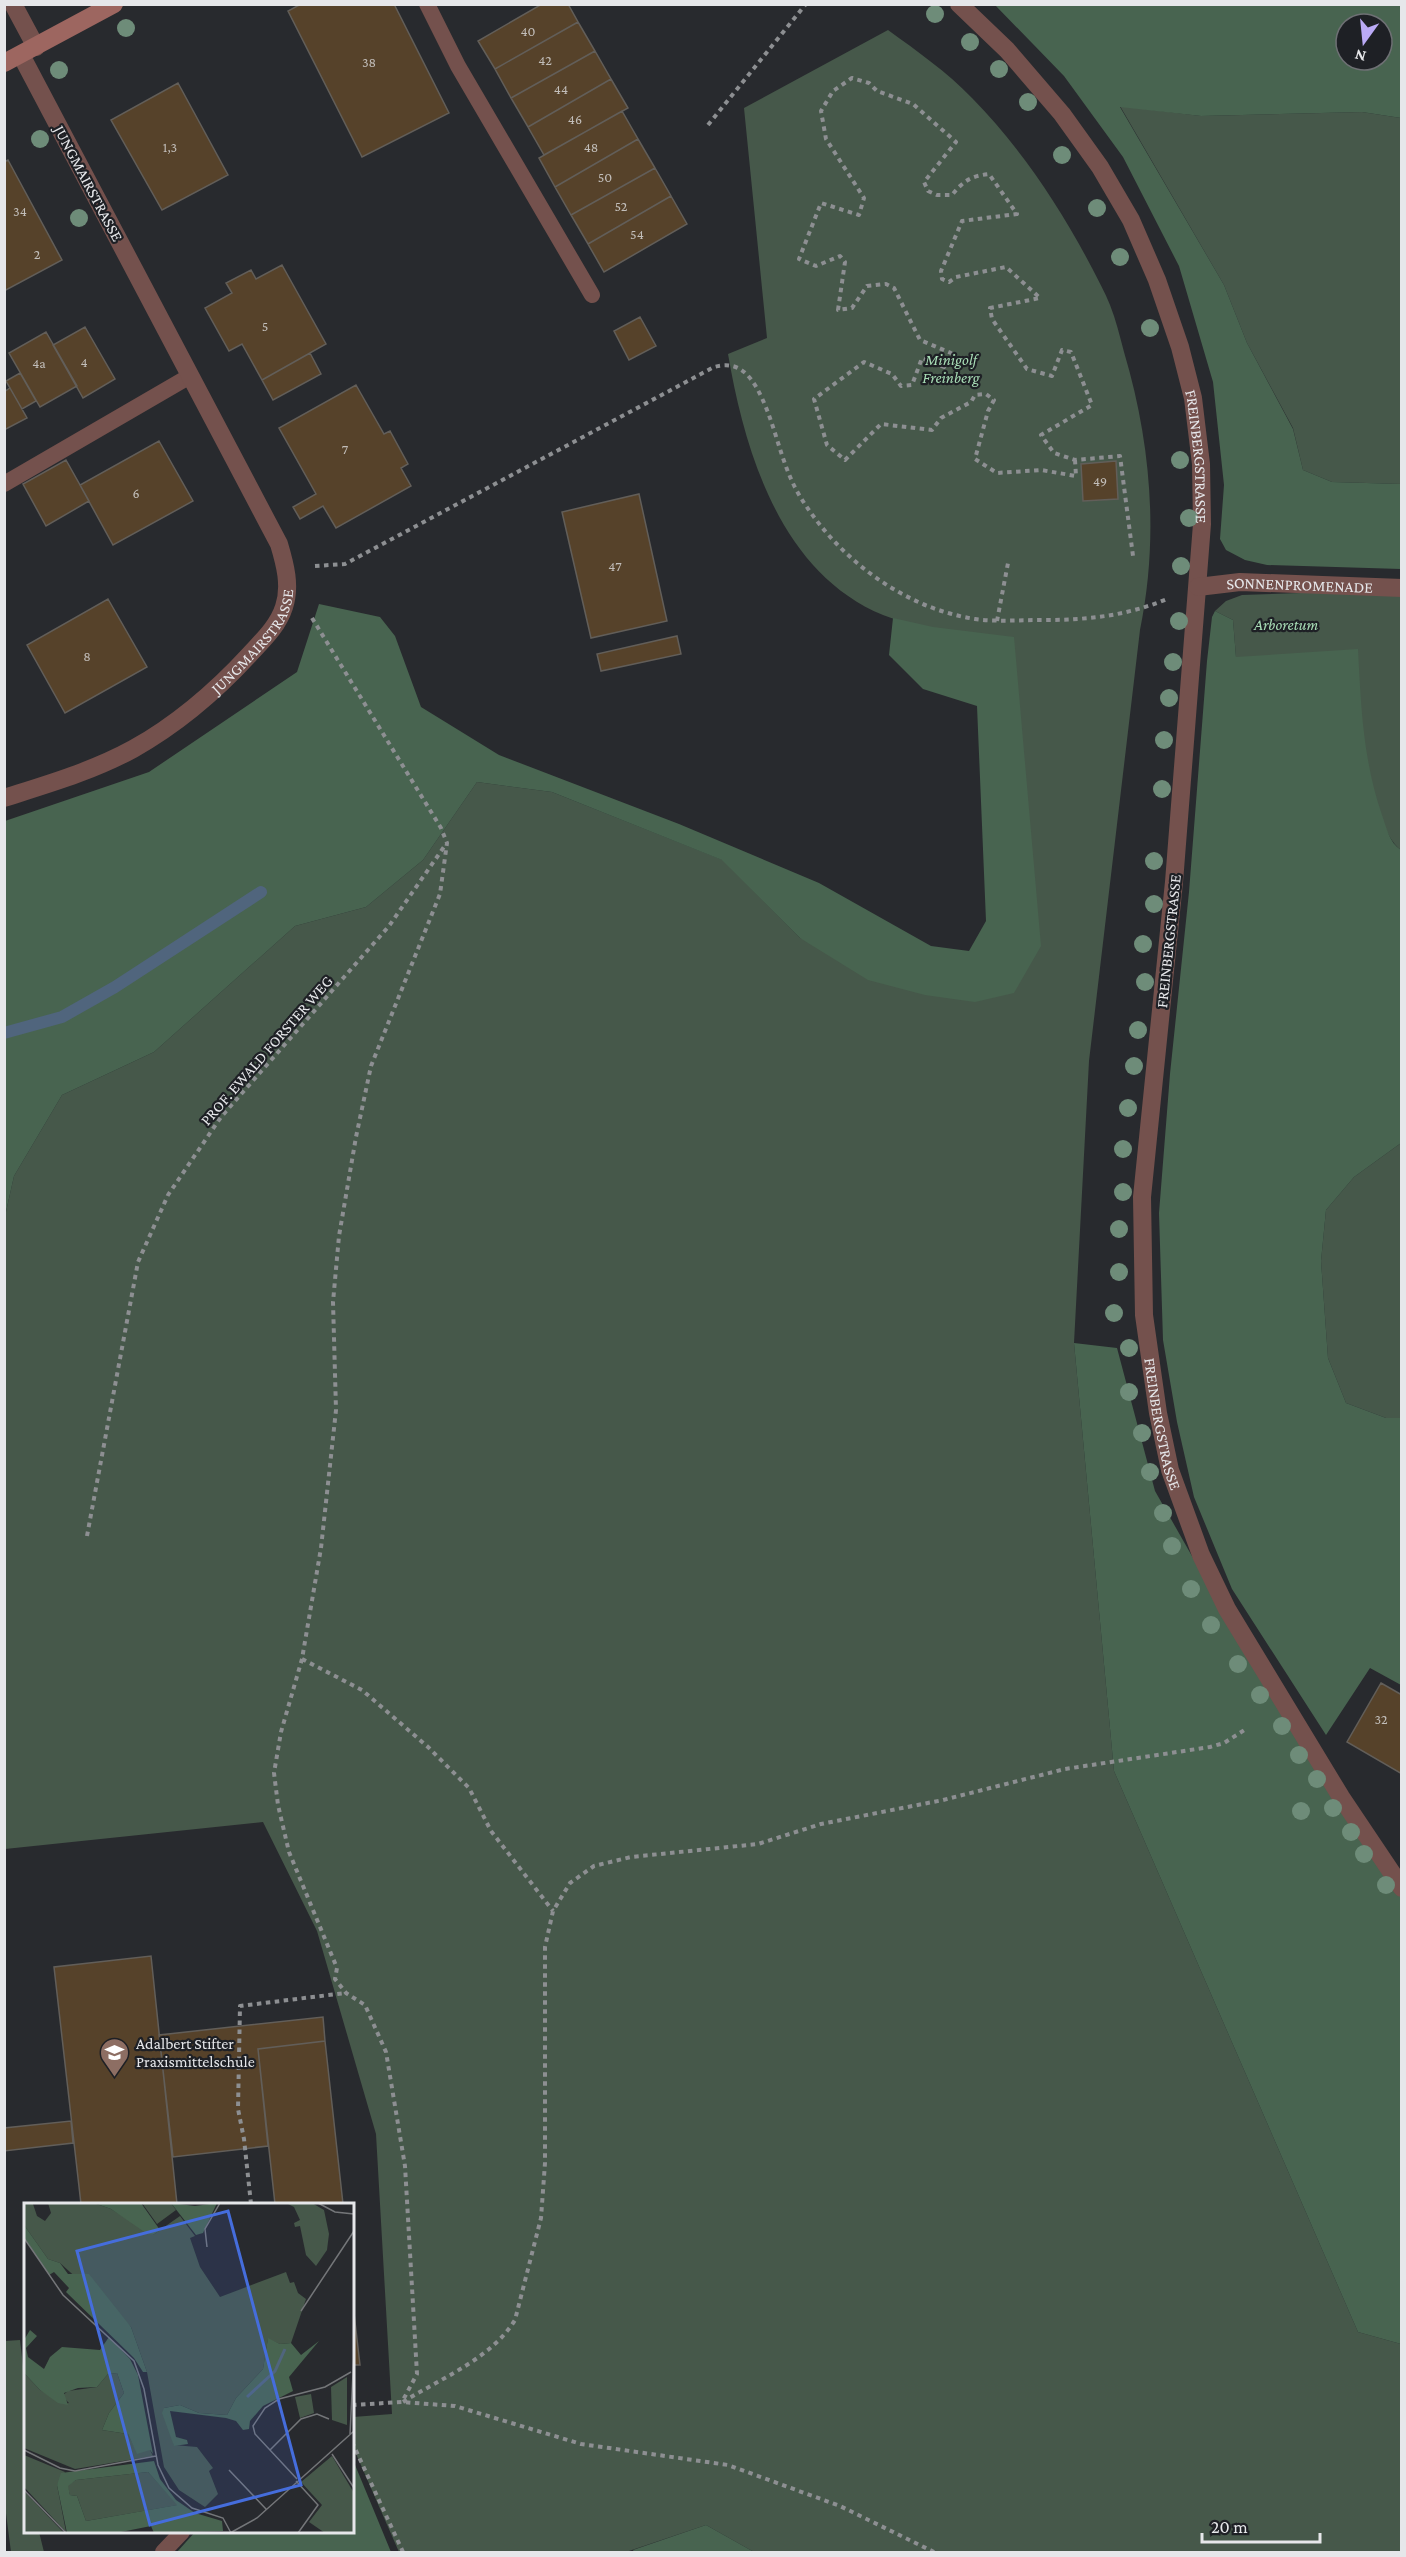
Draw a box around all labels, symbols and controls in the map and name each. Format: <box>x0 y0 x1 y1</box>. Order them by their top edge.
north arrow <box>1334 12 1394 72</box>
house number: 40 <box>520 23 536 39</box>
text: N <box>1353 46 1368 66</box>
house number: 42 <box>538 52 552 68</box>
house number: 38 <box>362 54 376 70</box>
house number: 44 <box>554 81 568 97</box>
house number: 46 <box>568 111 582 127</box>
street label: JUNGMAIRSTRASSE <box>49 121 126 245</box>
house number: 1,3 <box>163 139 177 155</box>
house number: 48 <box>584 139 598 155</box>
house number: 50 <box>598 169 612 185</box>
house number: 52 <box>615 198 628 214</box>
house number: 34 <box>13 203 27 219</box>
house number: 54 <box>630 226 644 242</box>
house number: 2 <box>34 246 41 262</box>
house number: 5 <box>262 318 268 334</box>
park label: Minigolf Freinberg <box>922 351 981 387</box>
house number: 4 <box>80 354 88 370</box>
house number: 4a <box>32 355 46 371</box>
street label: FREINBERGSTRASSE <box>1182 388 1210 524</box>
house number: 7 <box>342 441 349 457</box>
house number: 49 <box>1093 473 1107 489</box>
house number: 6 <box>132 485 140 501</box>
house number: 47 <box>608 558 622 574</box>
street label: SONNENPROMENADE <box>1225 574 1374 596</box>
street label: JUNGMAIRSTRASSE <box>206 588 296 699</box>
park label: Arboretum <box>1253 616 1318 633</box>
house number: 8 <box>83 648 91 664</box>
street label: FREINBERGSTRASSE <box>1153 873 1184 1009</box>
street label: PROF. EWALD FORSTER WEG <box>197 972 336 1128</box>
street label: FREINBERGSTRASSE <box>1141 1357 1185 1492</box>
house number: 32 <box>1374 1711 1388 1727</box>
place label: Adalbert Stifter Praxismittelschule <box>136 2035 255 2070</box>
school or university icon: Adalbert Stifter Praxismittelschule <box>99 2036 131 2078</box>
inset map <box>24 2203 354 2533</box>
scale bar <box>1202 2506 1320 2544</box>
text: 20 m <box>1211 2517 1248 2537</box>

